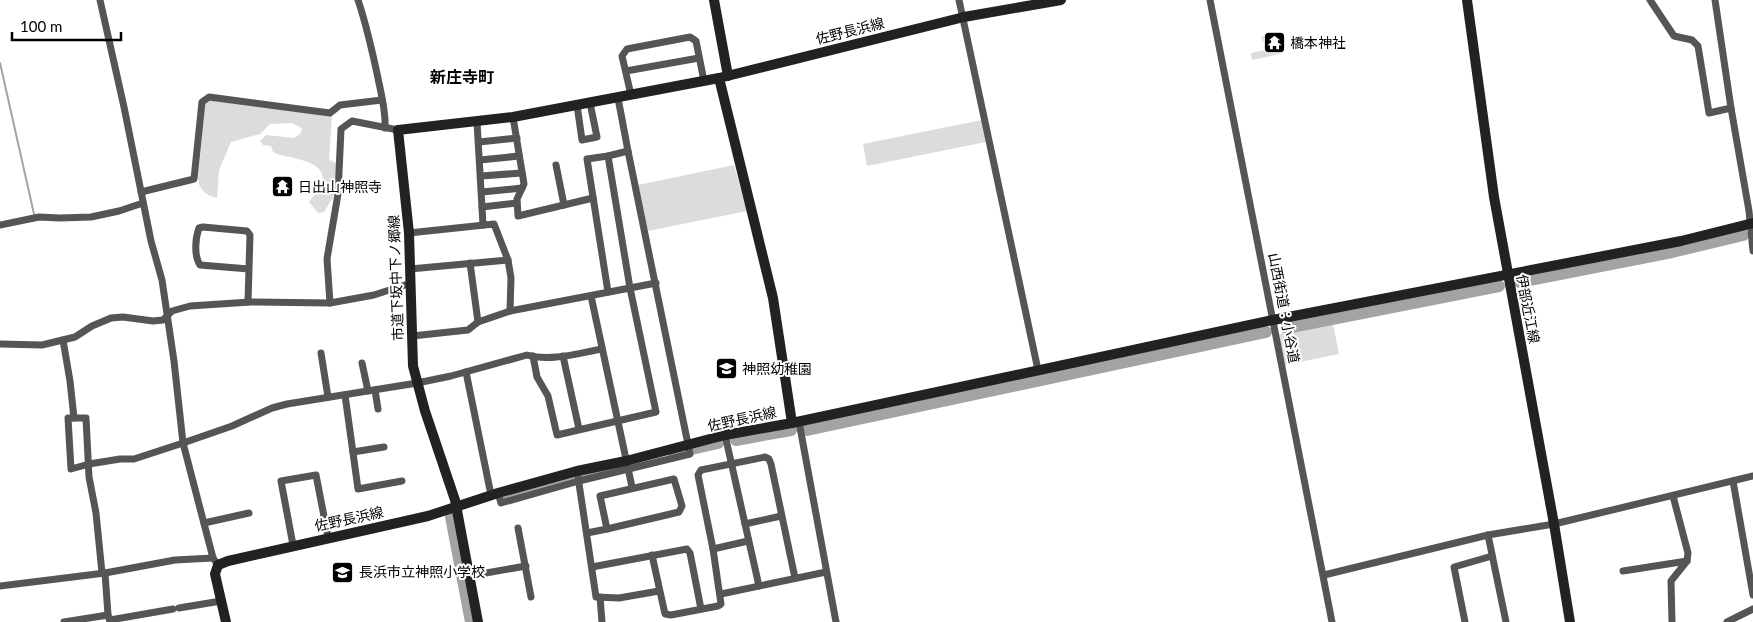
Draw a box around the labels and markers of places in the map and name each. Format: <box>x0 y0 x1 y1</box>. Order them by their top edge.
temple icon: 橋本神社 <box>1262 31 1286 55</box>
place label: 橋本神社 <box>1290 34 1346 51</box>
temple icon: 日出山神照寺 <box>270 175 294 199</box>
place label: 日出山神照寺 <box>298 178 382 195</box>
school or university icon: 神照幼稚園 <box>714 357 738 381</box>
place label: 神照幼稚園 <box>742 360 812 377</box>
school or university icon: 長浜市立神照小学校 <box>331 560 355 584</box>
place label: 長浜市立神照小学校 <box>359 563 485 580</box>

